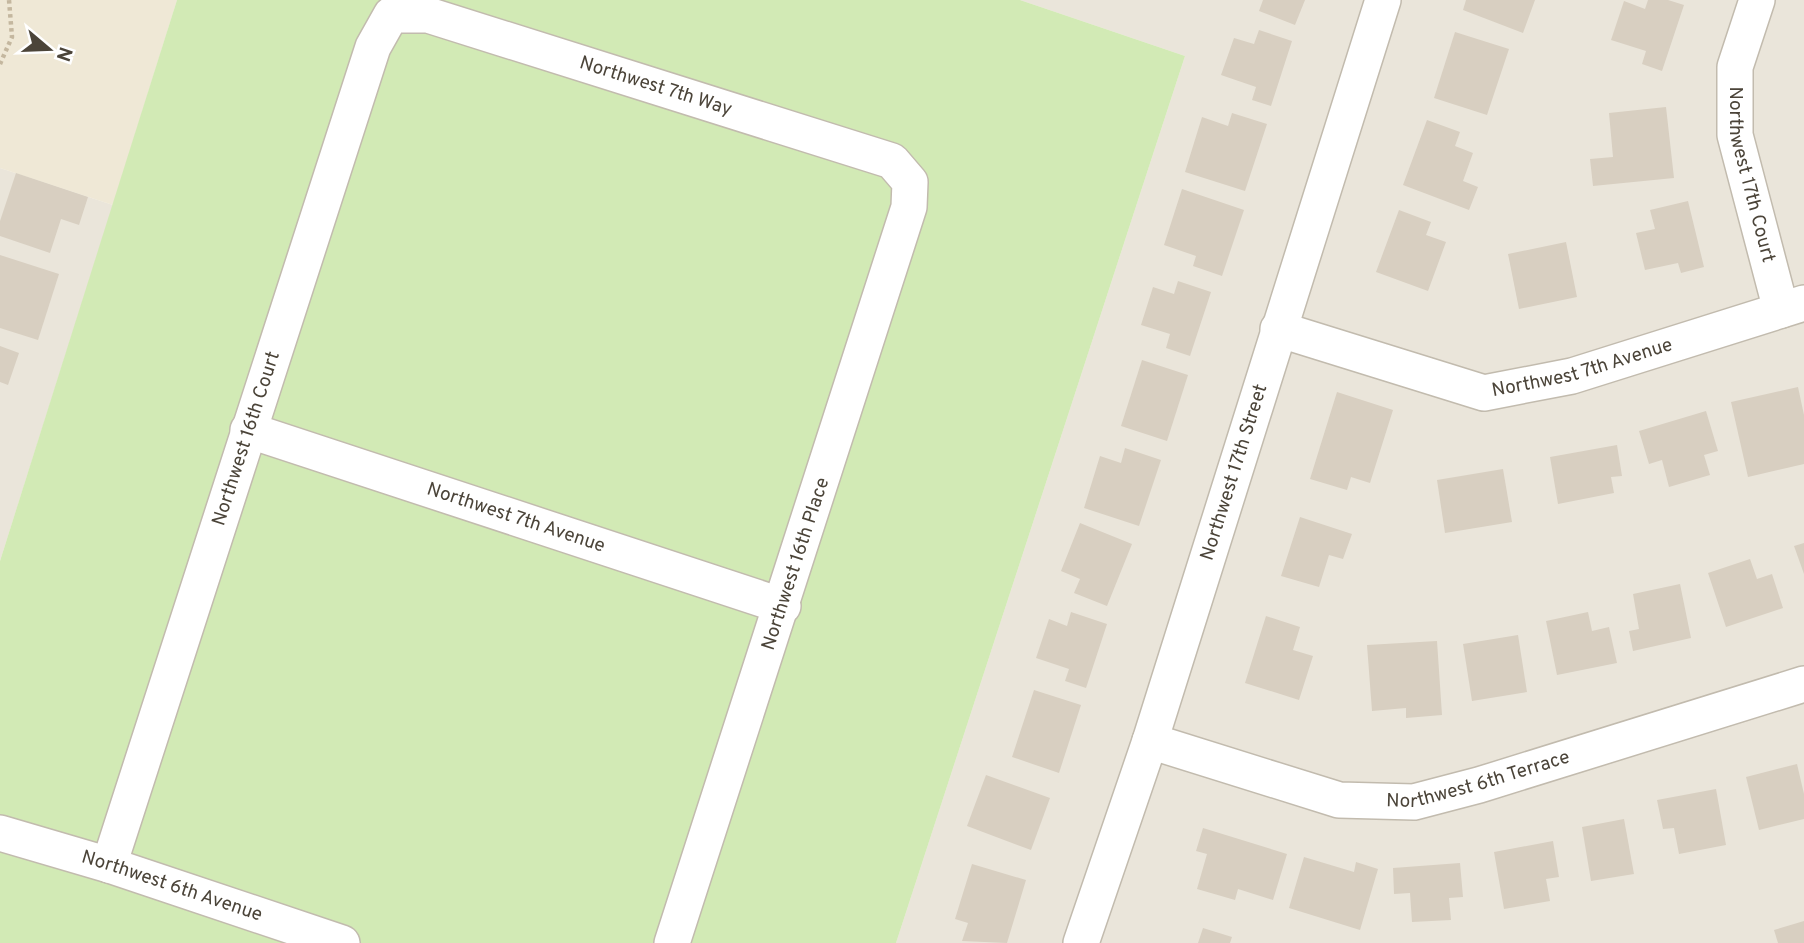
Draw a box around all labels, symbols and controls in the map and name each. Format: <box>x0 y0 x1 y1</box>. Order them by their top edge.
north arrow <box>14 14 84 84</box>
text: N <box>50 44 77 64</box>
street label: Northwest 7th Way <box>576 51 735 122</box>
street label: Northwest 17th Court <box>1723 87 1780 265</box>
street label: Northwest 7th Avenue <box>1490 333 1676 403</box>
street label: Northwest 16th Court <box>207 348 286 529</box>
street label: Northwest 17th Street <box>1195 381 1273 564</box>
street label: Northwest 16th Place <box>757 475 835 653</box>
street label: Northwest 7th Avenue <box>424 478 608 559</box>
street label: Northwest 6th Terrace <box>1386 745 1573 814</box>
street label: Northwest 6th Avenue <box>79 846 265 927</box>

